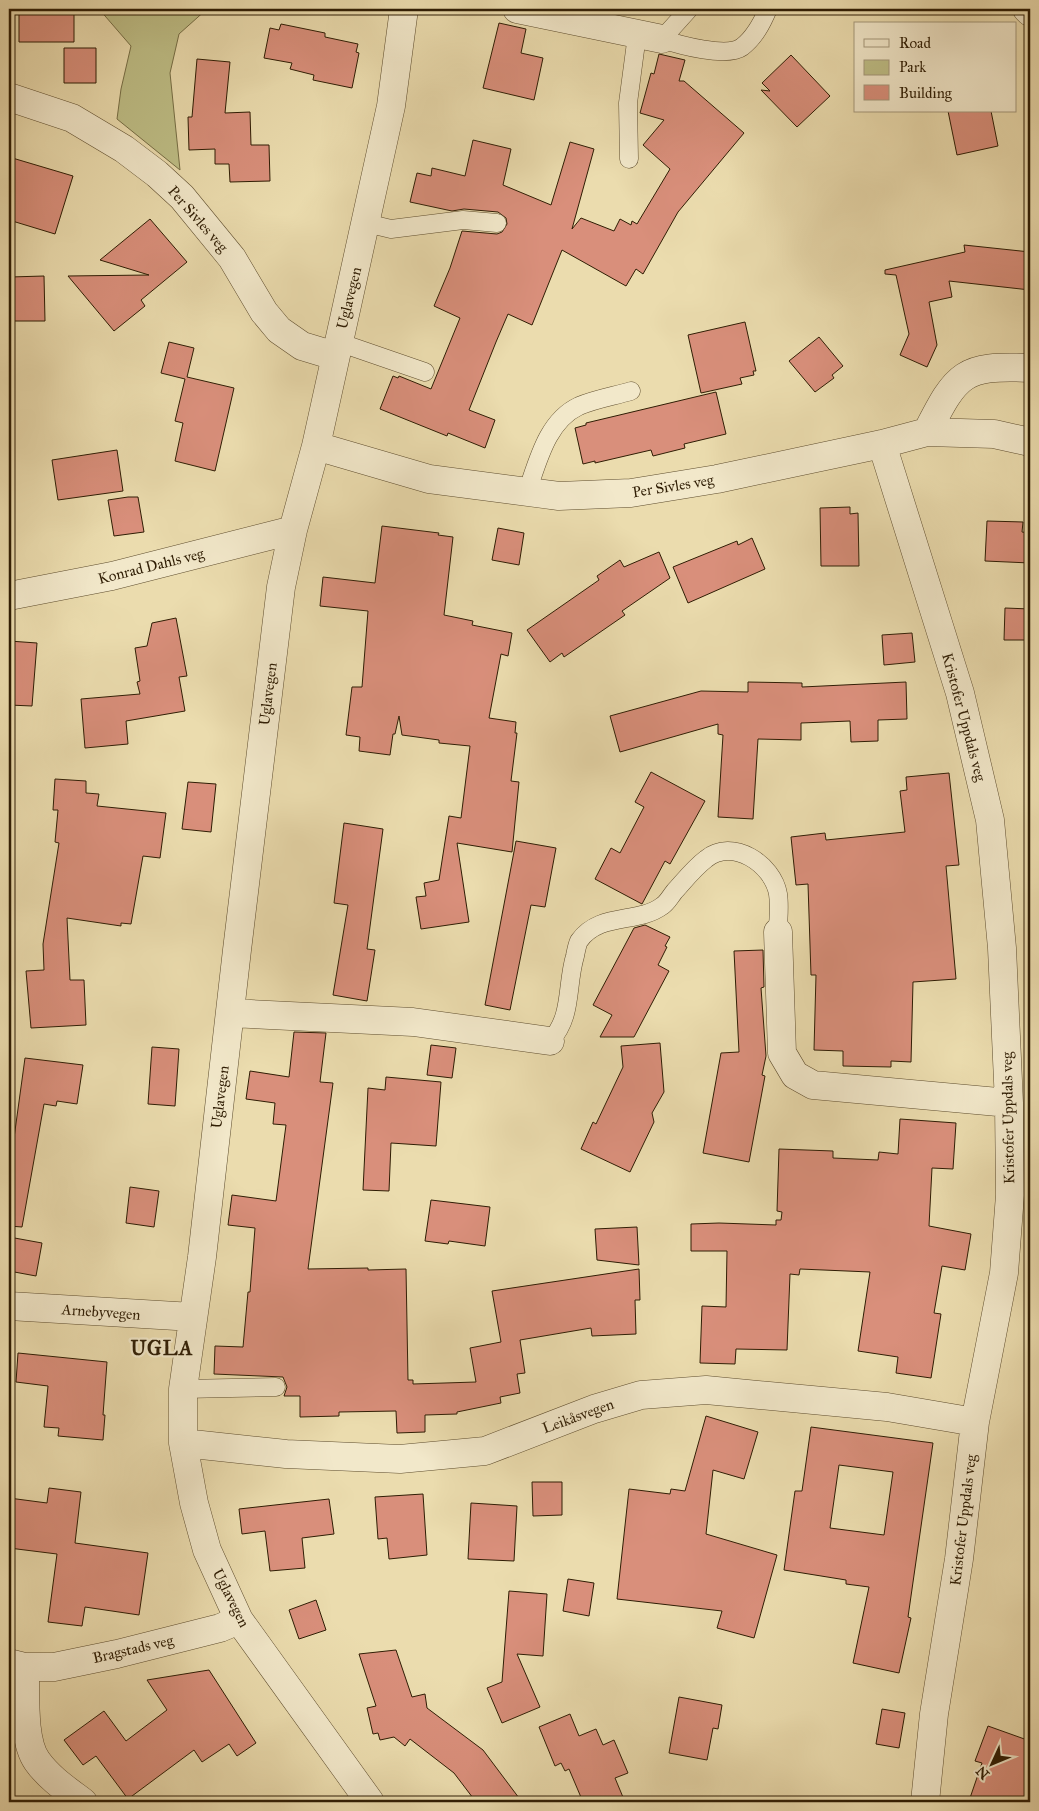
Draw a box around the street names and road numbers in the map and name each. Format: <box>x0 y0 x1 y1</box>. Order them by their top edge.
street label: Per Sivles veg <box>164 182 232 257</box>
street label: Uglavegen <box>333 265 365 331</box>
street label: Per Sivles veg <box>631 471 716 501</box>
street label: Konrad Dahls veg <box>96 544 207 588</box>
street label: Kristofer Uppdals veg <box>938 651 990 784</box>
street label: Uglavegen <box>255 661 281 727</box>
street label: Kristofer Uppdals veg <box>998 1051 1018 1184</box>
street label: Uglavegen <box>207 1064 233 1130</box>
street label: Arnebyvegen <box>60 1300 141 1324</box>
street label: Leikåsvegen <box>540 1395 616 1437</box>
street label: Kristofer Uppdals veg <box>946 1452 980 1587</box>
street label: Uglavegen <box>209 1566 253 1630</box>
street label: Bragstads veg <box>91 1631 176 1667</box>

